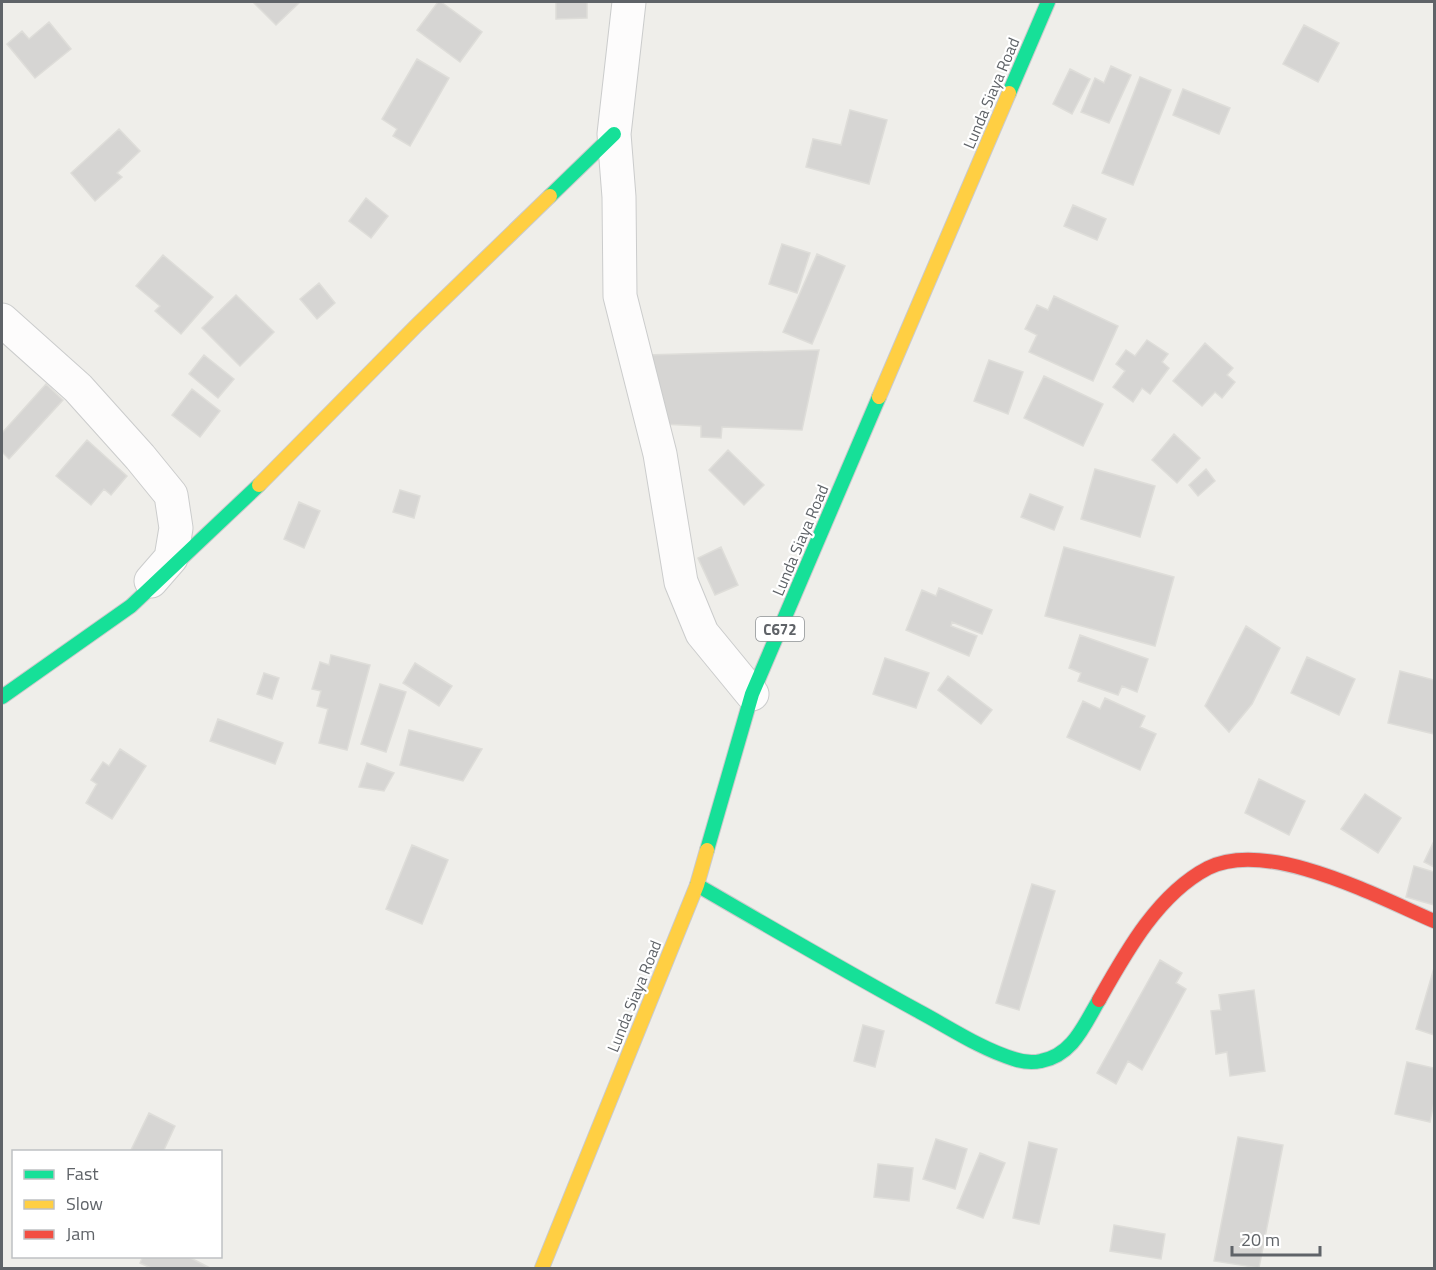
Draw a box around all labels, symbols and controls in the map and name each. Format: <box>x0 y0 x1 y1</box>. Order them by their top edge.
street label: Lunda Siaya Road <box>957 34 1025 152</box>
street label: Lunda Siaya Road <box>766 481 834 599</box>
road number: C672 <box>756 617 804 641</box>
street label: Lunda Siaya Road <box>601 937 667 1055</box>
legend <box>12 1150 222 1258</box>
text: Fast <box>66 1160 99 1187</box>
text: Slow <box>66 1190 103 1217</box>
scale bar <box>1232 1219 1320 1257</box>
text: Jam <box>66 1220 95 1247</box>
text: 20 m <box>1241 1226 1280 1253</box>

